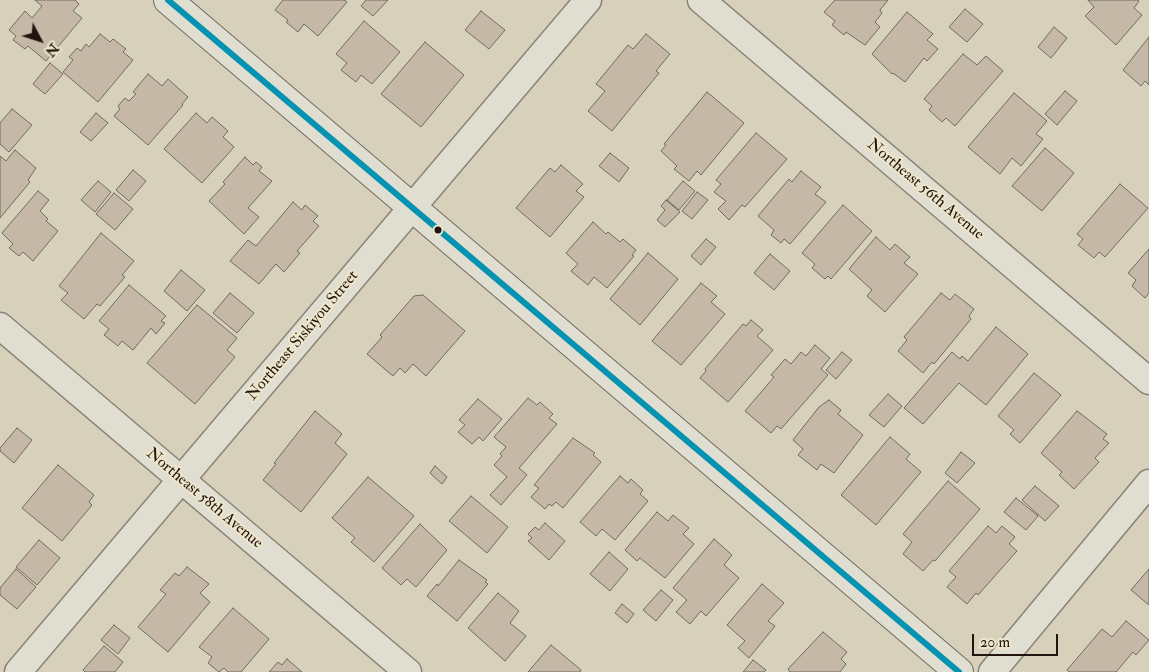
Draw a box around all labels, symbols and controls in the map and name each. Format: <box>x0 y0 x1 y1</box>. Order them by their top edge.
north arrow <box>15 15 65 65</box>
text: N <box>41 40 62 60</box>
street label: Northeast 56th Avenue <box>863 135 987 245</box>
unlabelled marker <box>433 225 443 235</box>
street label: Northeast Siskiyou Street <box>243 267 363 405</box>
street label: Northeast 58th Avenue <box>142 445 266 553</box>
scale bar <box>974 624 1060 656</box>
text: 20 m <box>980 633 1010 652</box>

